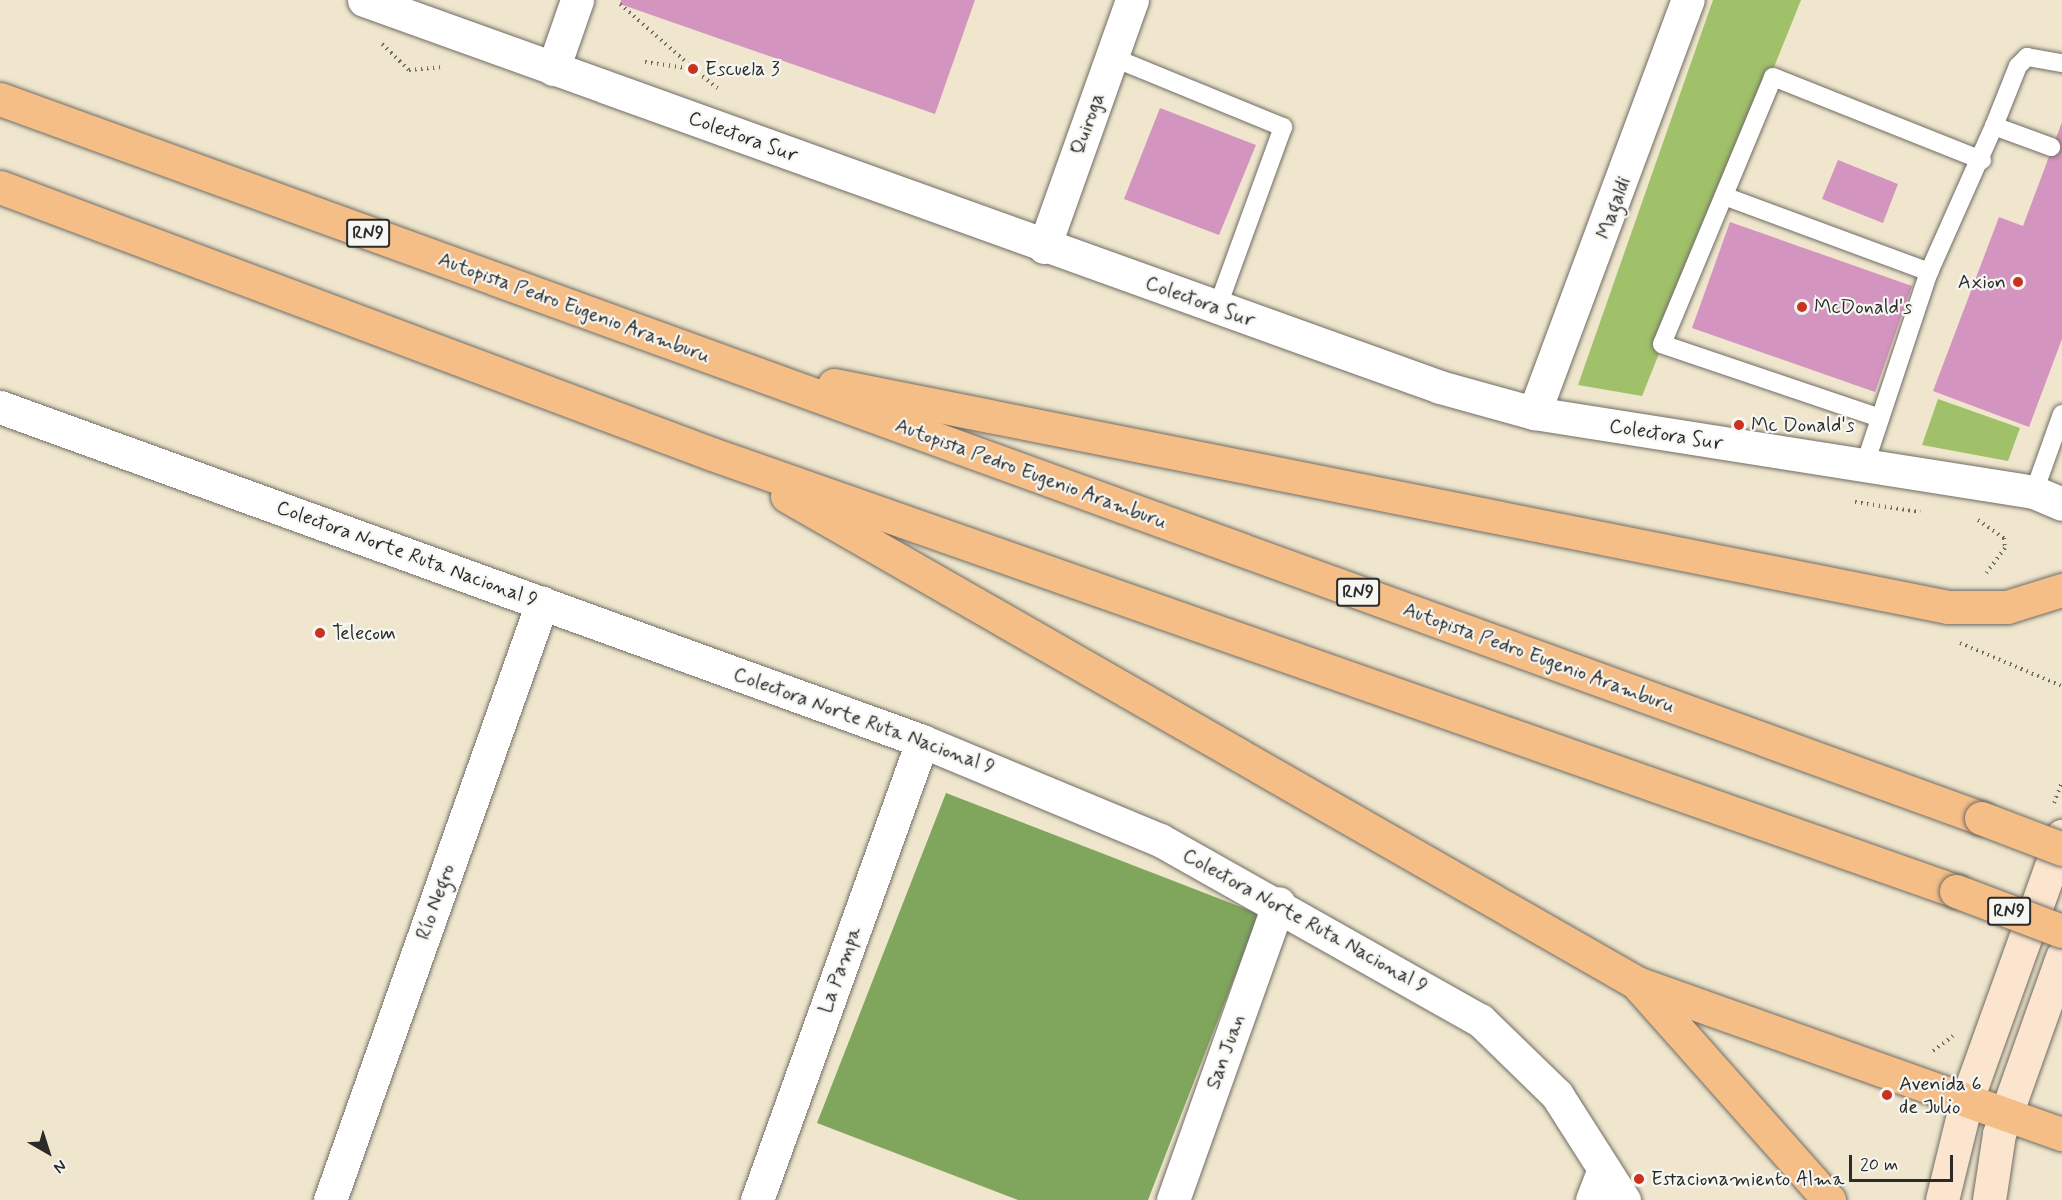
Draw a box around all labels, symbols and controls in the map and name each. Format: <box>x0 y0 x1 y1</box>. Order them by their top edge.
place label: Escuela 3 <box>705 57 780 81</box>
marker: Escuela 3 <box>686 62 700 76</box>
street label: Quiroga <box>1066 90 1110 158</box>
street label: Colectora Sur <box>686 106 800 168</box>
street label: Magaldi <box>1592 173 1636 243</box>
road number: RN9 <box>346 218 391 248</box>
street label: Autopista Pedro Eugenio Aramburu <box>435 247 713 369</box>
place label: Axion <box>1958 270 2006 294</box>
street label: Colectora Sur <box>1143 271 1257 333</box>
marker: Axion <box>2011 275 2025 289</box>
place label: McDonald's <box>1814 295 1912 319</box>
marker: McDonald's <box>1795 300 1809 314</box>
street label: Autopista Pedro Eugenio Aramburu <box>892 413 1170 535</box>
place label: Mc Donald's <box>1751 413 1852 437</box>
street label: Colectora Sur <box>1608 414 1724 456</box>
marker: Mc Donald's <box>1732 418 1746 432</box>
street label: Colectora Norte Ruta Nacional 9 <box>275 496 539 612</box>
road number: RN9 <box>1336 577 1380 607</box>
street label: Autopista Pedro Eugenio Aramburu <box>1400 597 1678 719</box>
place label: Telecom <box>332 621 396 645</box>
marker: Telecom <box>313 626 327 640</box>
street label: Colectora Norte Ruta Nacional 9 <box>732 663 996 779</box>
street label: Colectora Norte Ruta Nacional 9 <box>1181 845 1429 997</box>
street label: Río Negro <box>411 861 461 943</box>
road number: RN9 <box>1986 896 2032 926</box>
street label: La Pampa <box>814 926 866 1014</box>
street label: San Juan <box>1201 1011 1251 1093</box>
place label: Avenida 6 de Julio <box>1899 1072 1982 1119</box>
marker: Avenida 6 de Julio <box>1880 1088 1894 1102</box>
north arrow <box>18 1122 78 1182</box>
scale bar <box>1852 1143 1956 1181</box>
text: 20 m <box>1860 1153 1898 1177</box>
text: N <box>49 1155 70 1178</box>
place label: Estacionamiento Alma <box>1651 1167 1843 1191</box>
marker: Estacionamiento Alma <box>1632 1172 1646 1186</box>

